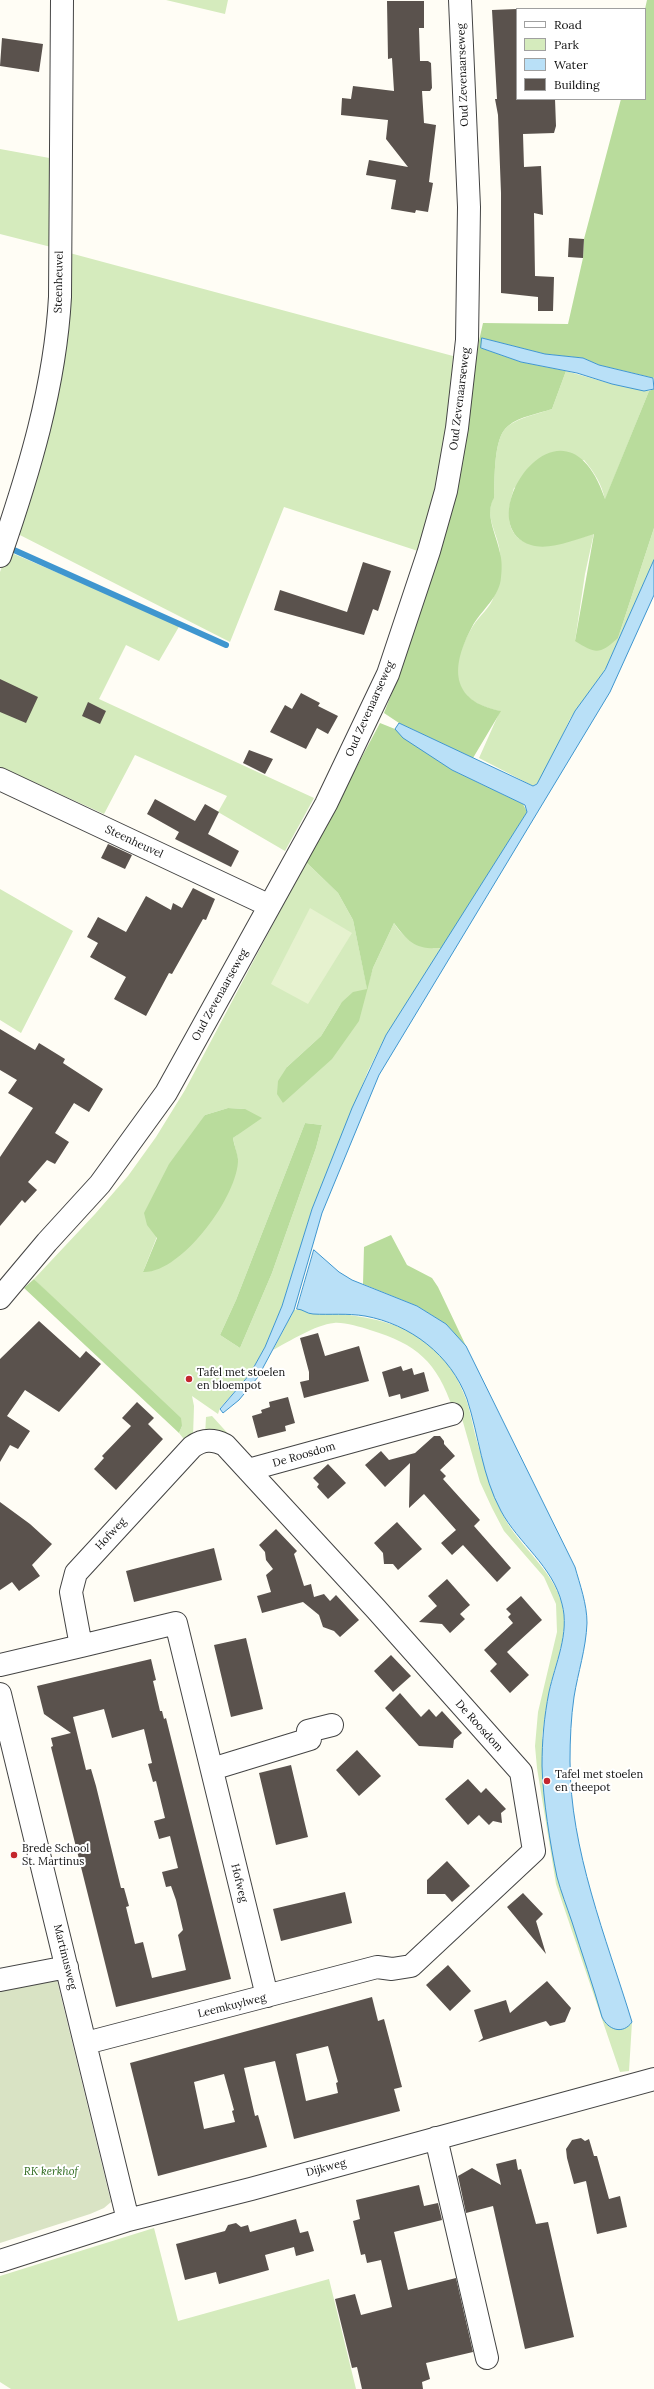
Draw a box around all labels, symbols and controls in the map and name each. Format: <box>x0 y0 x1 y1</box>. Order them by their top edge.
legend <box>516 8 646 100</box>
text: Road <box>554 17 582 32</box>
street label: Oud Zevenaarseweg <box>455 23 471 127</box>
text: Park <box>554 37 579 52</box>
text: Water <box>554 57 588 72</box>
text: Building <box>554 77 600 92</box>
street label: Steenheuvel <box>52 251 66 313</box>
street label: Oud Zevenaarseweg <box>447 347 473 451</box>
street label: Oud Zevenaarseweg <box>343 659 397 759</box>
street label: Steenheuvel <box>103 823 165 861</box>
street label: Oud Zevenaarseweg <box>189 947 251 1043</box>
place label: Tafel met stoelen en bloempot <box>197 1366 285 1392</box>
marker: Tafel met stoelen en bloempot <box>184 1374 194 1384</box>
street label: De Roosdom <box>271 1440 337 1470</box>
street label: Hofweg <box>93 1515 129 1553</box>
street label: De Roosdom <box>452 1698 506 1754</box>
place label: Tafel met stoelen en theepot <box>555 1768 643 1794</box>
marker: Tafel met stoelen en theepot <box>542 1776 552 1786</box>
place label: Brede School St. Martinus <box>22 1842 89 1868</box>
marker: Brede School St. Martinus <box>9 1850 19 1860</box>
street label: Hofweg <box>228 1862 250 1904</box>
street label: Martinusweg <box>50 1923 80 1991</box>
street label: Leemkuylweg <box>196 1991 268 2021</box>
street label: Dijkweg <box>305 2156 347 2180</box>
park label: RK kerkhof <box>24 2165 78 2179</box>

